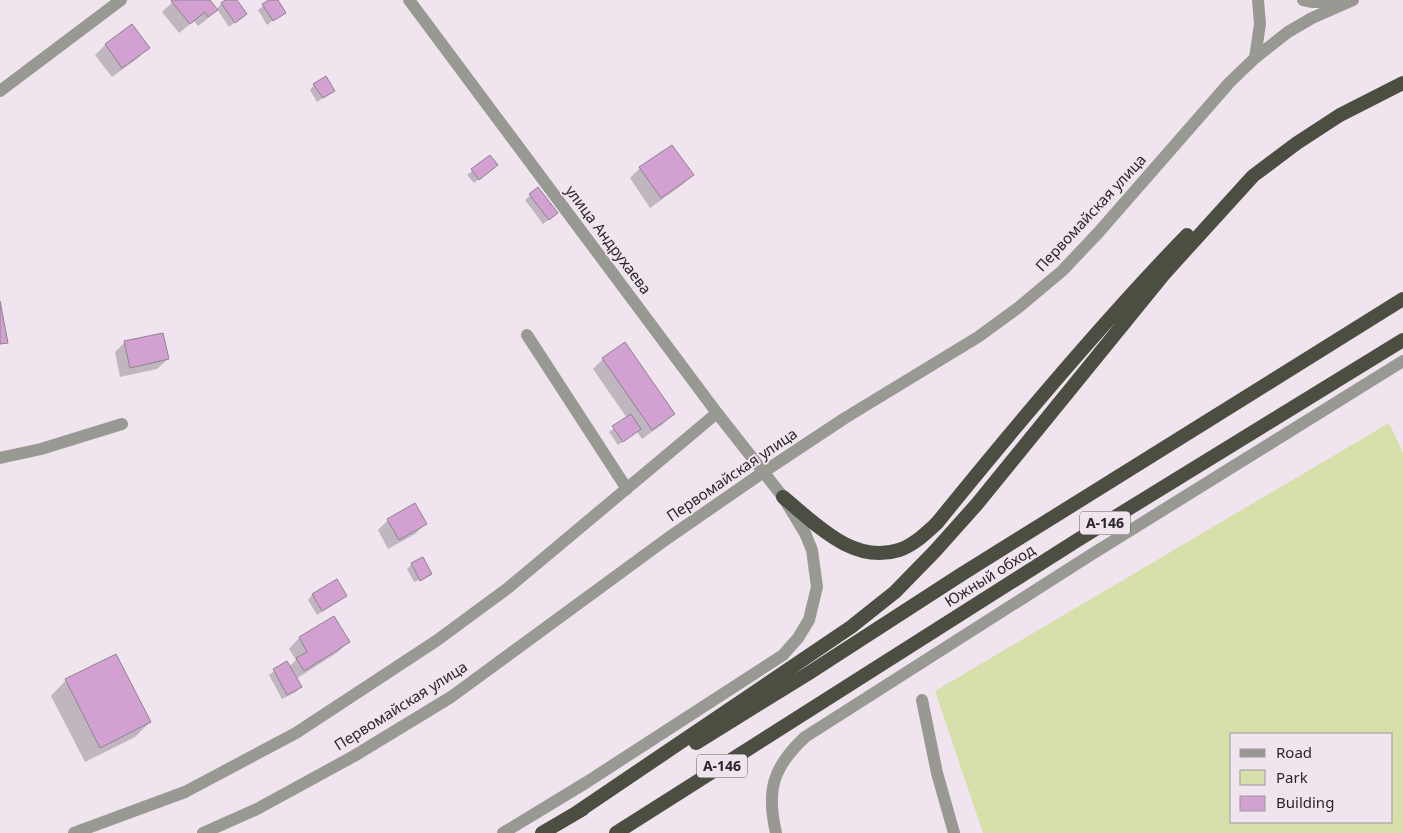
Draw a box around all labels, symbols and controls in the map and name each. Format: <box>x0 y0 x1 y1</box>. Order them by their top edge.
street label: Первомайская улица <box>1031 149 1150 275</box>
street label: улица Андрухаева <box>561 181 656 298</box>
street label: Первомайская улица <box>662 423 801 525</box>
road number: А-146 <box>1080 512 1130 534</box>
street label: Южный обход <box>941 539 1038 611</box>
street label: Первомайская улица <box>330 656 471 754</box>
legend <box>1230 733 1393 823</box>
text: Road <box>1276 742 1312 762</box>
road number: А-146 <box>697 754 747 778</box>
text: Park <box>1276 767 1308 787</box>
text: Building <box>1276 792 1334 812</box>

